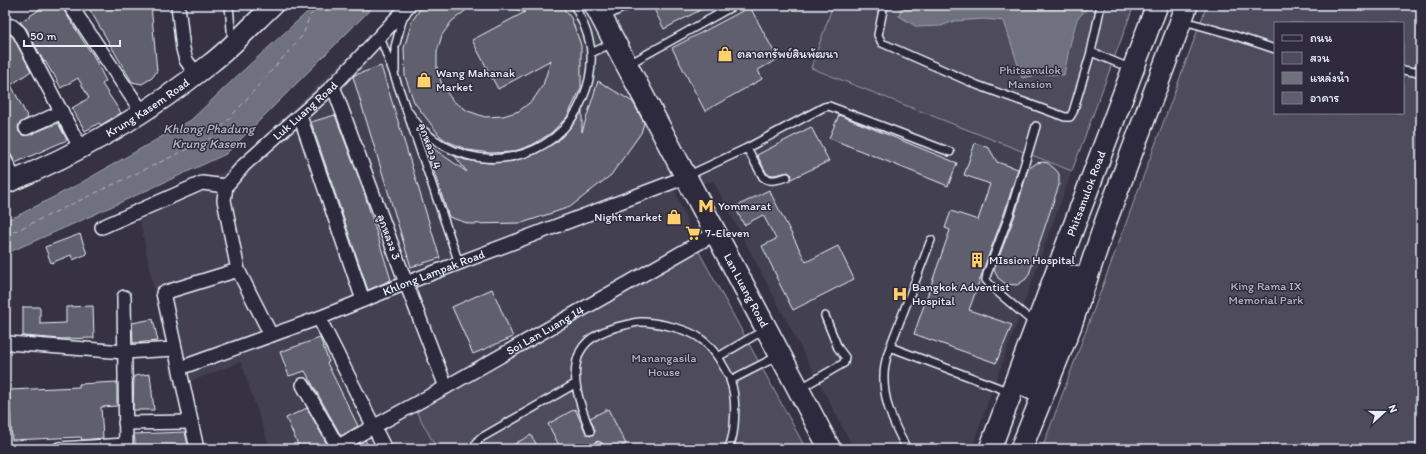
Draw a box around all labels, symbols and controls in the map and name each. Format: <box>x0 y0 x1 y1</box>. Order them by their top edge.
scale bar <box>24 22 120 48</box>
legend <box>1274 22 1404 114</box>
text: 50 m <box>30 29 56 43</box>
text: ถนน <box>1310 31 1332 45</box>
shop icon: ตลาดทรัพย์สินพัฒนา <box>716 45 734 63</box>
place label: ตลาดทรัพย์สินพัฒนา <box>737 47 838 61</box>
text: สวน <box>1310 51 1330 65</box>
park label: Phitsanulok Mansion <box>999 63 1061 91</box>
place label: Wang Mahanak Market <box>436 66 515 94</box>
shop icon: Wang Mahanak Market <box>415 71 433 89</box>
text: แหล่งน้ำ <box>1310 71 1349 85</box>
street label: Krung Kasem Road <box>103 75 193 140</box>
street label: Luk Luang Road <box>270 78 341 143</box>
text: อาคาร <box>1310 91 1340 105</box>
water label: Khlong Phadung Krung Kasem <box>163 121 256 151</box>
street label: ลูกหลวง 4 <box>415 121 444 171</box>
street label: Phitsanulok Road <box>1064 148 1109 238</box>
metro station icon: Yommarat <box>697 197 715 215</box>
place label: Yommarat <box>718 199 772 213</box>
shop icon: Night market <box>665 208 683 226</box>
place label: Night market <box>594 210 662 224</box>
street label: ลูกหลวง 3 <box>373 212 404 262</box>
supermarket icon: 7-Eleven <box>684 224 702 242</box>
place label: 7-Eleven <box>705 226 750 240</box>
street label: Khlong Lampak Road <box>381 247 487 299</box>
street label: Lan Luang Road <box>721 251 772 330</box>
building icon: MIssion Hospital <box>968 251 986 269</box>
place label: MIssion Hospital <box>989 253 1075 267</box>
park label: King Rama IX Memorial Park <box>1229 279 1303 307</box>
place label: Bangkok Adventist Hospital <box>912 280 1010 308</box>
hospital icon: Bangkok Adventist Hospital <box>891 285 909 303</box>
street label: Soi Lan Luang 14 <box>504 303 586 358</box>
park label: Manangasila House <box>632 351 697 379</box>
north arrow <box>1364 392 1404 432</box>
text: N <box>1385 403 1400 414</box>

